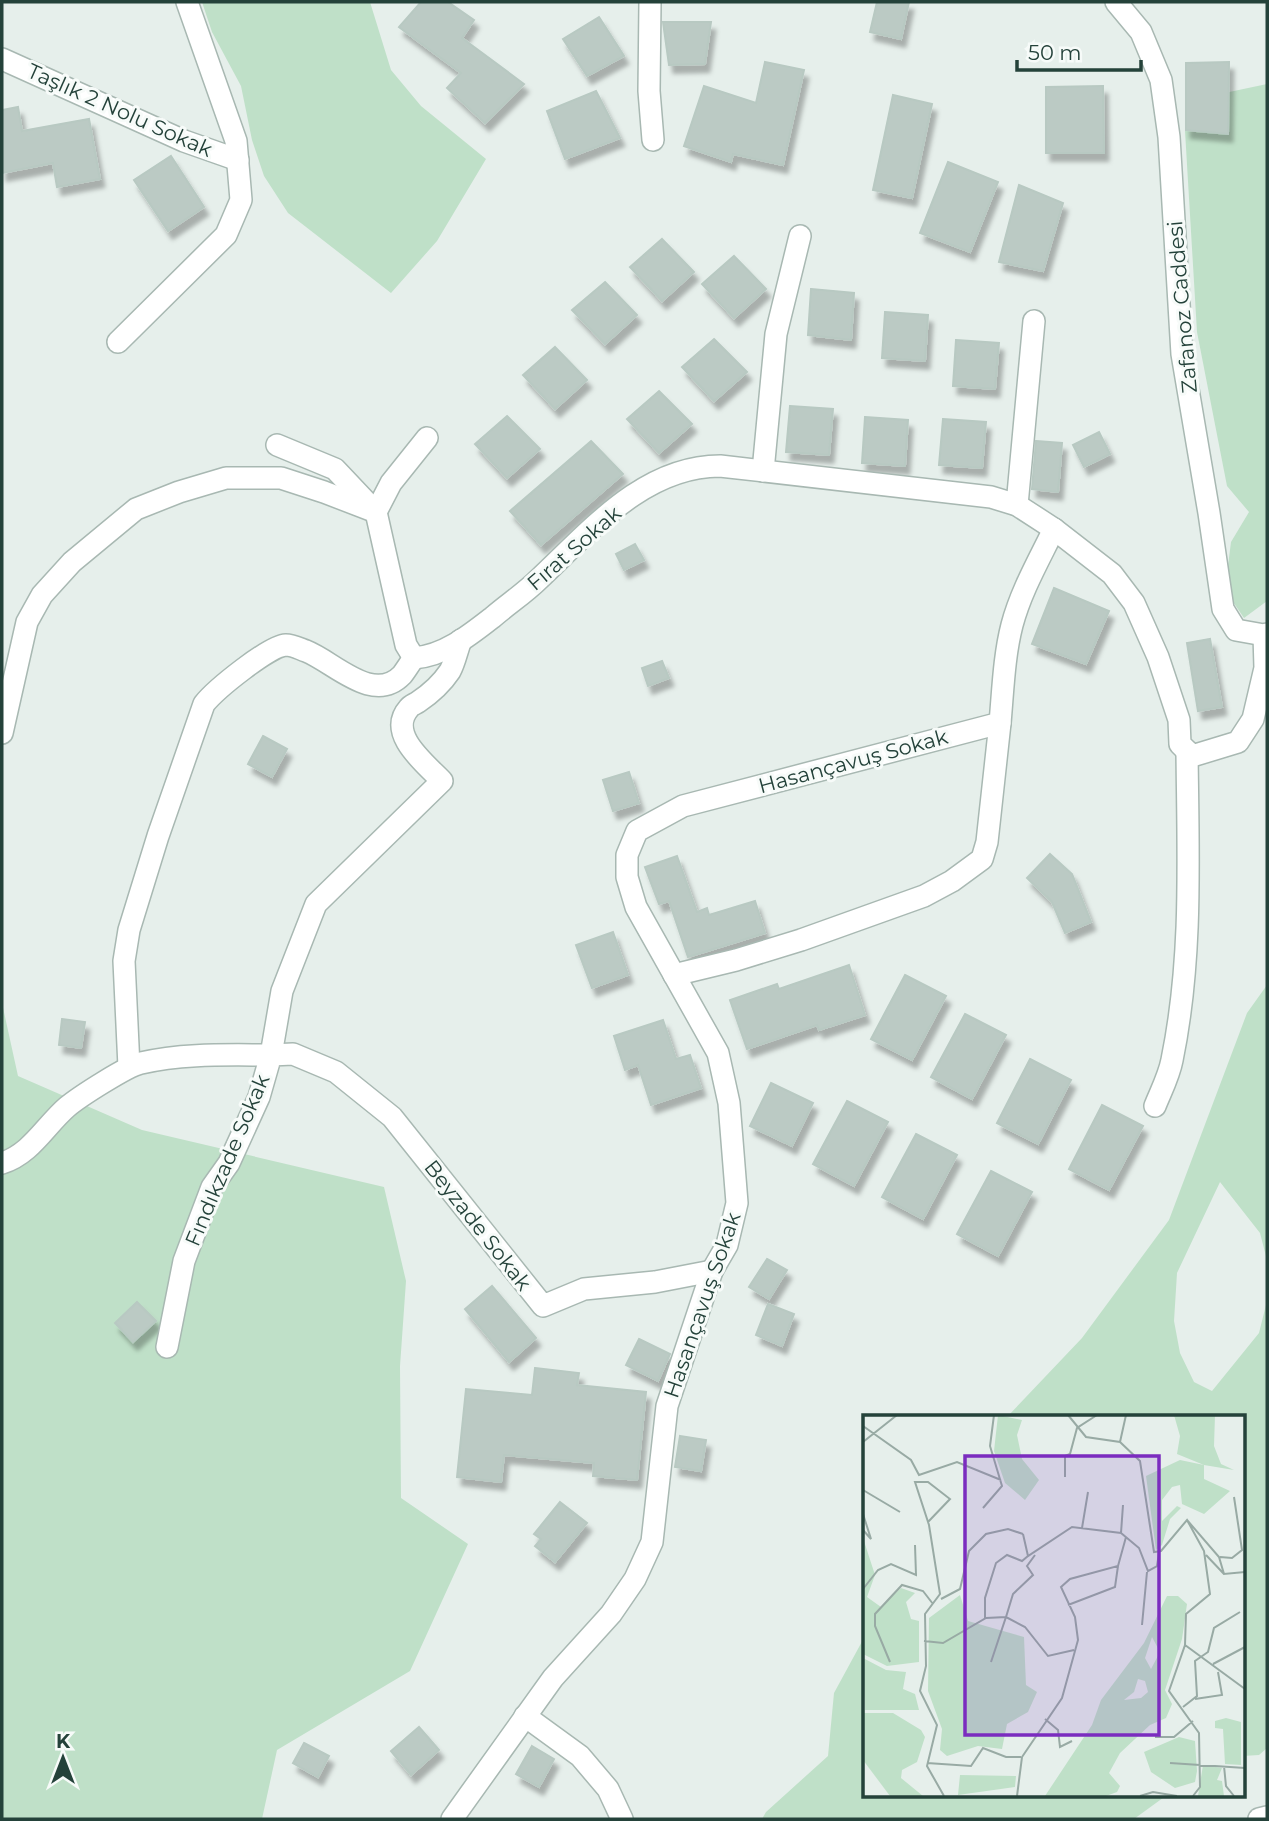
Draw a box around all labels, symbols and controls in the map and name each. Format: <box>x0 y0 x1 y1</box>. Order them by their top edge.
scale bar <box>1017 28 1141 72</box>
text: 50 m <box>1028 40 1082 65</box>
street label: Taşlık 2 Nolu Sokak <box>24 58 217 162</box>
street label: Zafanoz Caddesi <box>1162 220 1202 394</box>
street label: Fırat Sokak <box>522 500 626 596</box>
street label: Hasançavuş Sokak <box>756 724 951 798</box>
street label: Fındıkzade Sokak <box>180 1070 275 1250</box>
street label: Beyzade Sokak <box>419 1155 537 1295</box>
street label: Hasançavuş Sokak <box>658 1208 746 1401</box>
inset map <box>863 1415 1244 1797</box>
north arrow <box>28 1723 98 1793</box>
text: K <box>56 1730 71 1753</box>

